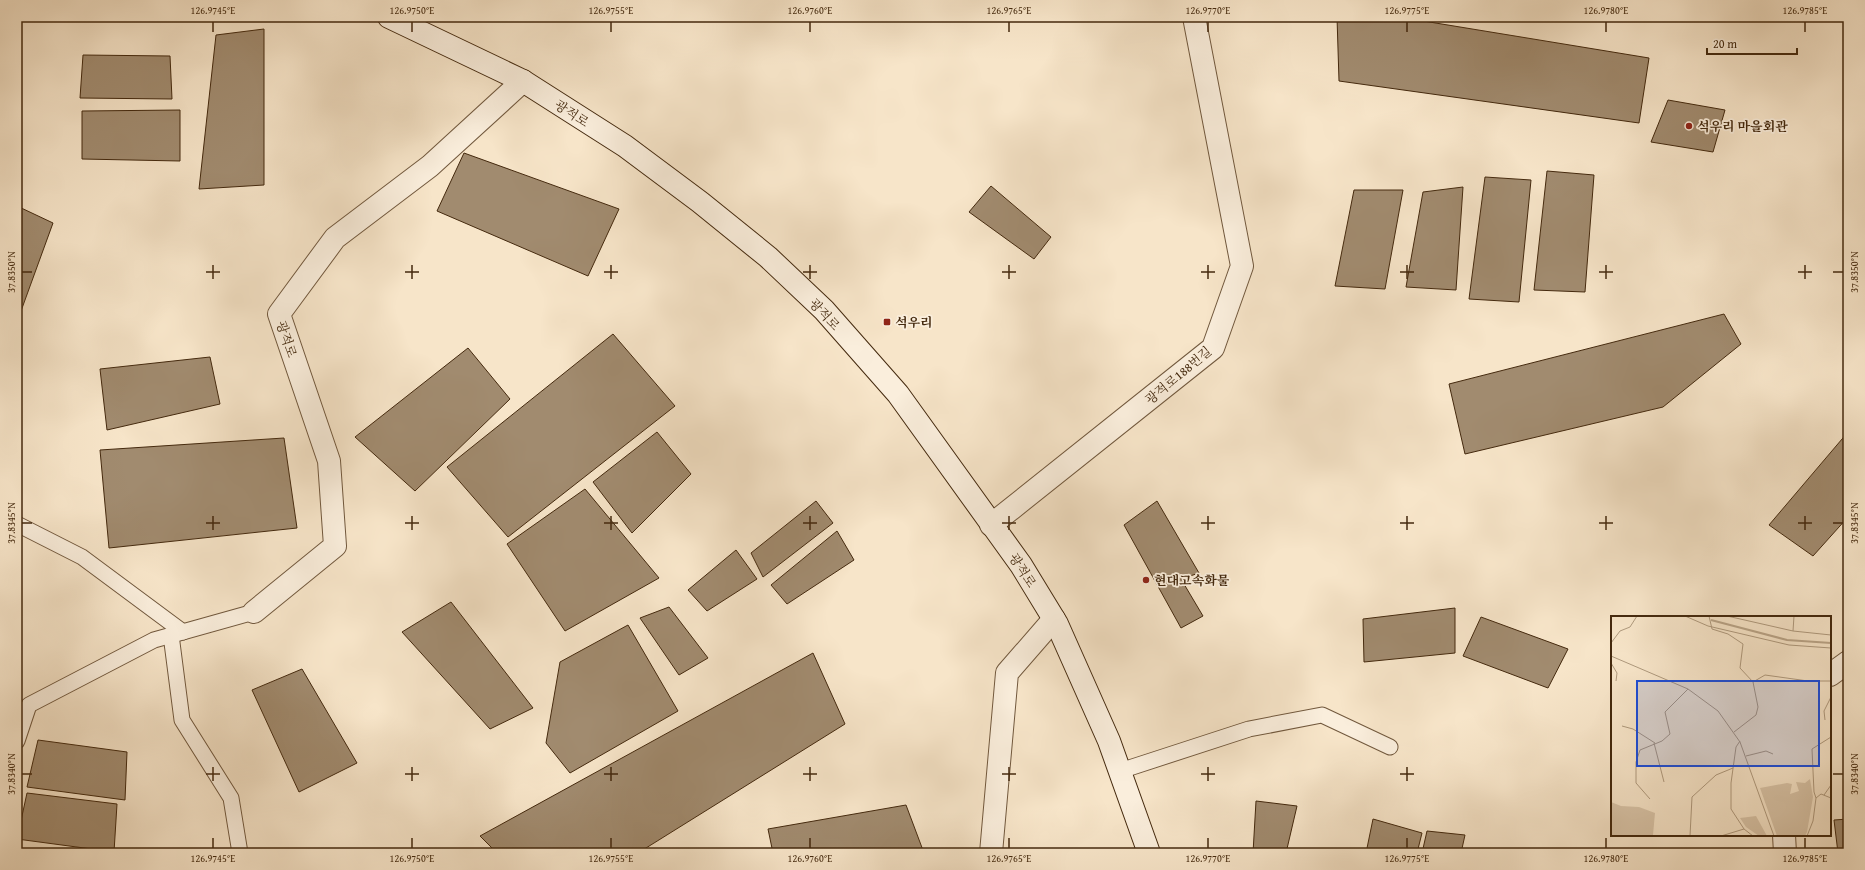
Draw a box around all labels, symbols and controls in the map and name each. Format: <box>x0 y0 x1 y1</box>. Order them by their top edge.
text: 126.9745°E <box>191 3 235 18</box>
text: 126.9750°E <box>390 3 434 18</box>
text: 126.9755°E <box>589 3 633 18</box>
text: 126.9760°E <box>788 3 832 18</box>
text: 126.9765°E <box>987 3 1031 18</box>
text: 126.9770°E <box>1186 3 1230 18</box>
text: 126.9775°E <box>1385 3 1429 18</box>
text: 126.9780°E <box>1584 3 1628 18</box>
text: 126.9785°E <box>1783 3 1827 18</box>
scale bar <box>1707 30 1797 56</box>
text: 20 m <box>1713 35 1737 52</box>
street label: 광적로 <box>551 95 593 132</box>
place label: 석우리 마을회관 <box>1697 117 1788 136</box>
marker: 석우리 마을회관 <box>1684 121 1694 131</box>
text: 37.8350°N <box>4 251 19 293</box>
text: 37.8350°N <box>1847 251 1862 293</box>
street label: 광적로 <box>805 294 845 335</box>
place label: 석우리 <box>895 313 933 332</box>
marker: 석우리 <box>882 317 892 327</box>
street label: 광적로 <box>271 318 302 360</box>
street label: 광적로188번길 <box>1141 342 1216 409</box>
text: 37.8345°N <box>4 502 19 544</box>
text: 37.8345°N <box>1847 502 1862 544</box>
street label: 광적로 <box>1004 549 1041 592</box>
place label: 현대고속화물 <box>1154 571 1230 590</box>
marker: 현대고속화물 <box>1141 575 1151 585</box>
inset map <box>1611 616 1831 836</box>
text: 37.8340°N <box>4 753 19 795</box>
text: 37.8340°N <box>1847 753 1862 795</box>
text: 126.9745°E <box>191 851 235 866</box>
text: 126.9750°E <box>390 851 434 866</box>
text: 126.9755°E <box>589 851 633 866</box>
text: 126.9760°E <box>788 851 832 866</box>
text: 126.9765°E <box>987 851 1031 866</box>
text: 126.9770°E <box>1186 851 1230 866</box>
text: 126.9775°E <box>1385 851 1429 866</box>
text: 126.9780°E <box>1584 851 1628 866</box>
text: 126.9785°E <box>1783 851 1827 866</box>

